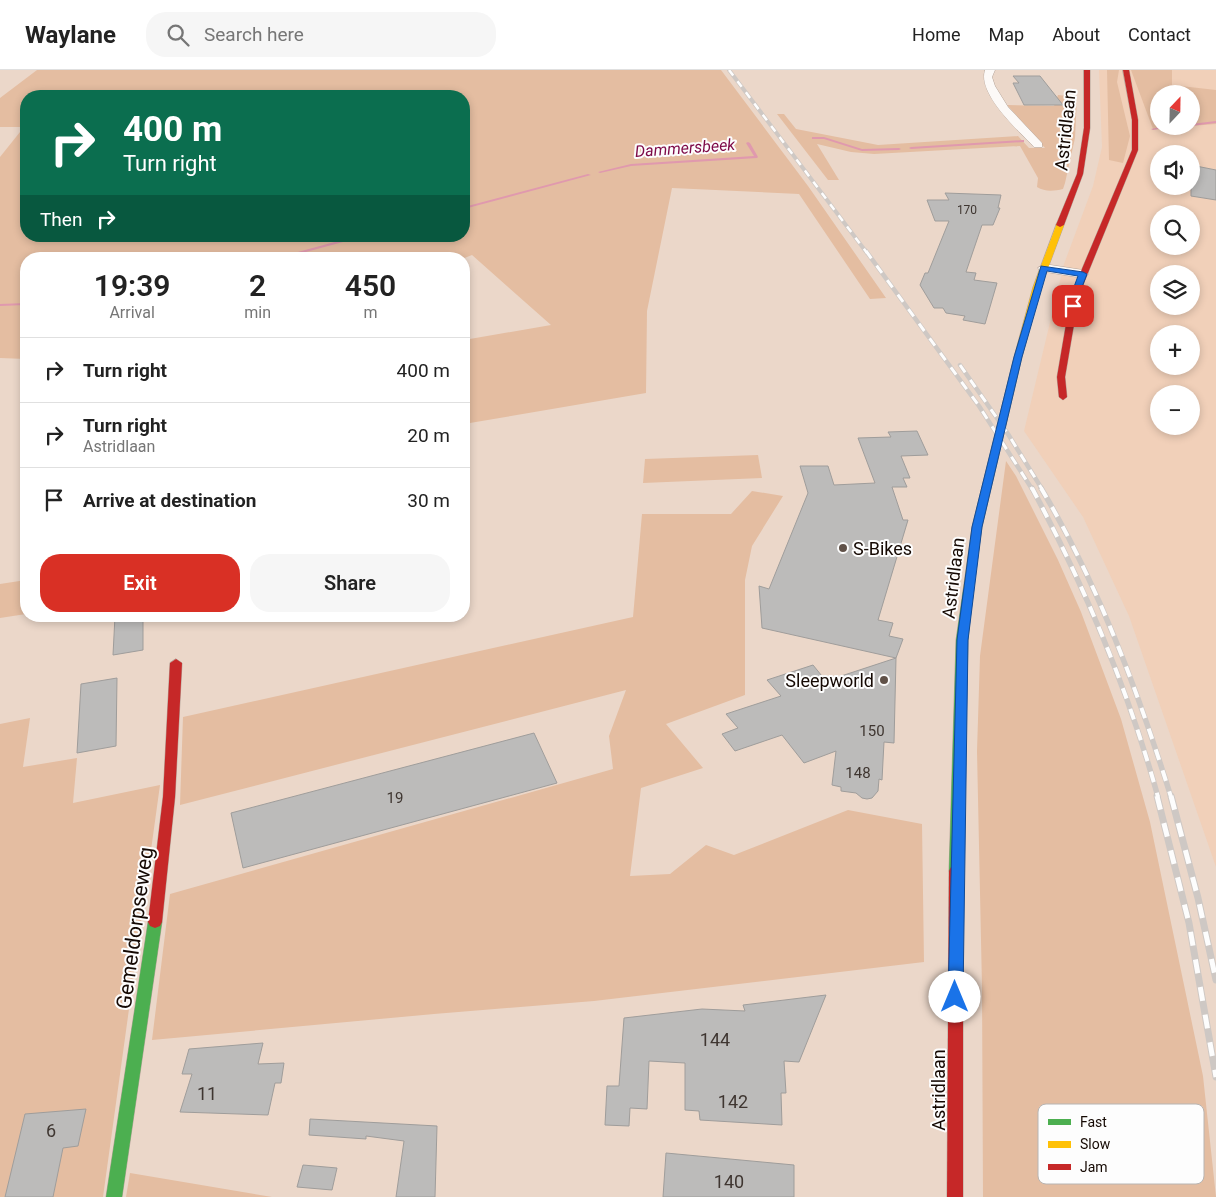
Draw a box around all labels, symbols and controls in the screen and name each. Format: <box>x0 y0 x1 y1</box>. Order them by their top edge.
search box <box>146 12 496 57</box>
text: Waylane <box>25 21 116 49</box>
icon: search <box>164 21 192 49</box>
text: Search here <box>204 23 304 46</box>
text: Home <box>912 24 961 45</box>
text: Map <box>989 24 1024 45</box>
text: About <box>1052 24 1100 45</box>
text: Contact <box>1128 24 1191 45</box>
north arrow <box>1150 85 1200 135</box>
map controls <box>1150 85 1200 435</box>
street label: Astridlaan <box>1050 88 1080 172</box>
text: 400 m <box>123 109 222 150</box>
icon: right <box>40 110 105 175</box>
water label: Dammersbeek <box>634 135 737 161</box>
button: sound <box>1150 145 1200 195</box>
text: Turn right <box>123 151 217 176</box>
house number: 170 <box>957 203 977 217</box>
icon: right <box>92 205 120 233</box>
button: search <box>1150 205 1200 255</box>
text: Then <box>40 208 82 231</box>
button: layers <box>1150 265 1200 315</box>
text: 19:39 <box>94 268 171 303</box>
text: 2 <box>249 268 266 303</box>
text: 450 <box>345 268 396 303</box>
pin <box>1052 285 1094 327</box>
icon: arrive <box>1059 292 1087 320</box>
text: Arrival <box>109 303 155 322</box>
text: min <box>244 303 271 322</box>
text: m <box>363 303 378 322</box>
button: + <box>1150 325 1200 375</box>
icon: right <box>40 356 68 384</box>
text: Turn right <box>83 359 167 382</box>
text: 400 m <box>397 359 450 382</box>
button: − <box>1150 385 1200 435</box>
text: Turn right <box>83 414 167 437</box>
icon: right <box>40 421 68 449</box>
text: 20 m <box>407 424 450 447</box>
text: Astridlaan <box>83 437 155 456</box>
icon: arrive <box>40 486 68 514</box>
text: Arrive at destination <box>83 489 256 512</box>
text: 30 m <box>407 489 450 512</box>
street label: Astridlaan <box>938 536 968 620</box>
place label: S-Bikes <box>853 538 912 559</box>
marker: S-Bikes <box>837 542 849 554</box>
button: Exit <box>40 554 240 612</box>
button: Share <box>250 554 450 612</box>
place label: Sleepworld <box>785 670 874 691</box>
marker: Sleepworld <box>878 674 890 686</box>
house number: 150 <box>859 722 885 740</box>
house number: 148 <box>845 764 871 782</box>
house number: 19 <box>387 789 403 807</box>
street label: Gemeldorpseweg <box>112 845 158 1011</box>
position arrow <box>928 970 980 1022</box>
house number: 144 <box>700 1029 730 1050</box>
street label: Astridlaan <box>928 1049 949 1131</box>
house number: 11 <box>197 1083 217 1104</box>
house number: 142 <box>718 1091 748 1112</box>
legend <box>1038 1104 1204 1184</box>
text: Fast <box>1080 1114 1107 1130</box>
house number: 6 <box>46 1120 56 1141</box>
text: Slow <box>1080 1136 1111 1152</box>
text: Jam <box>1080 1159 1108 1175</box>
house number: 140 <box>714 1171 744 1192</box>

